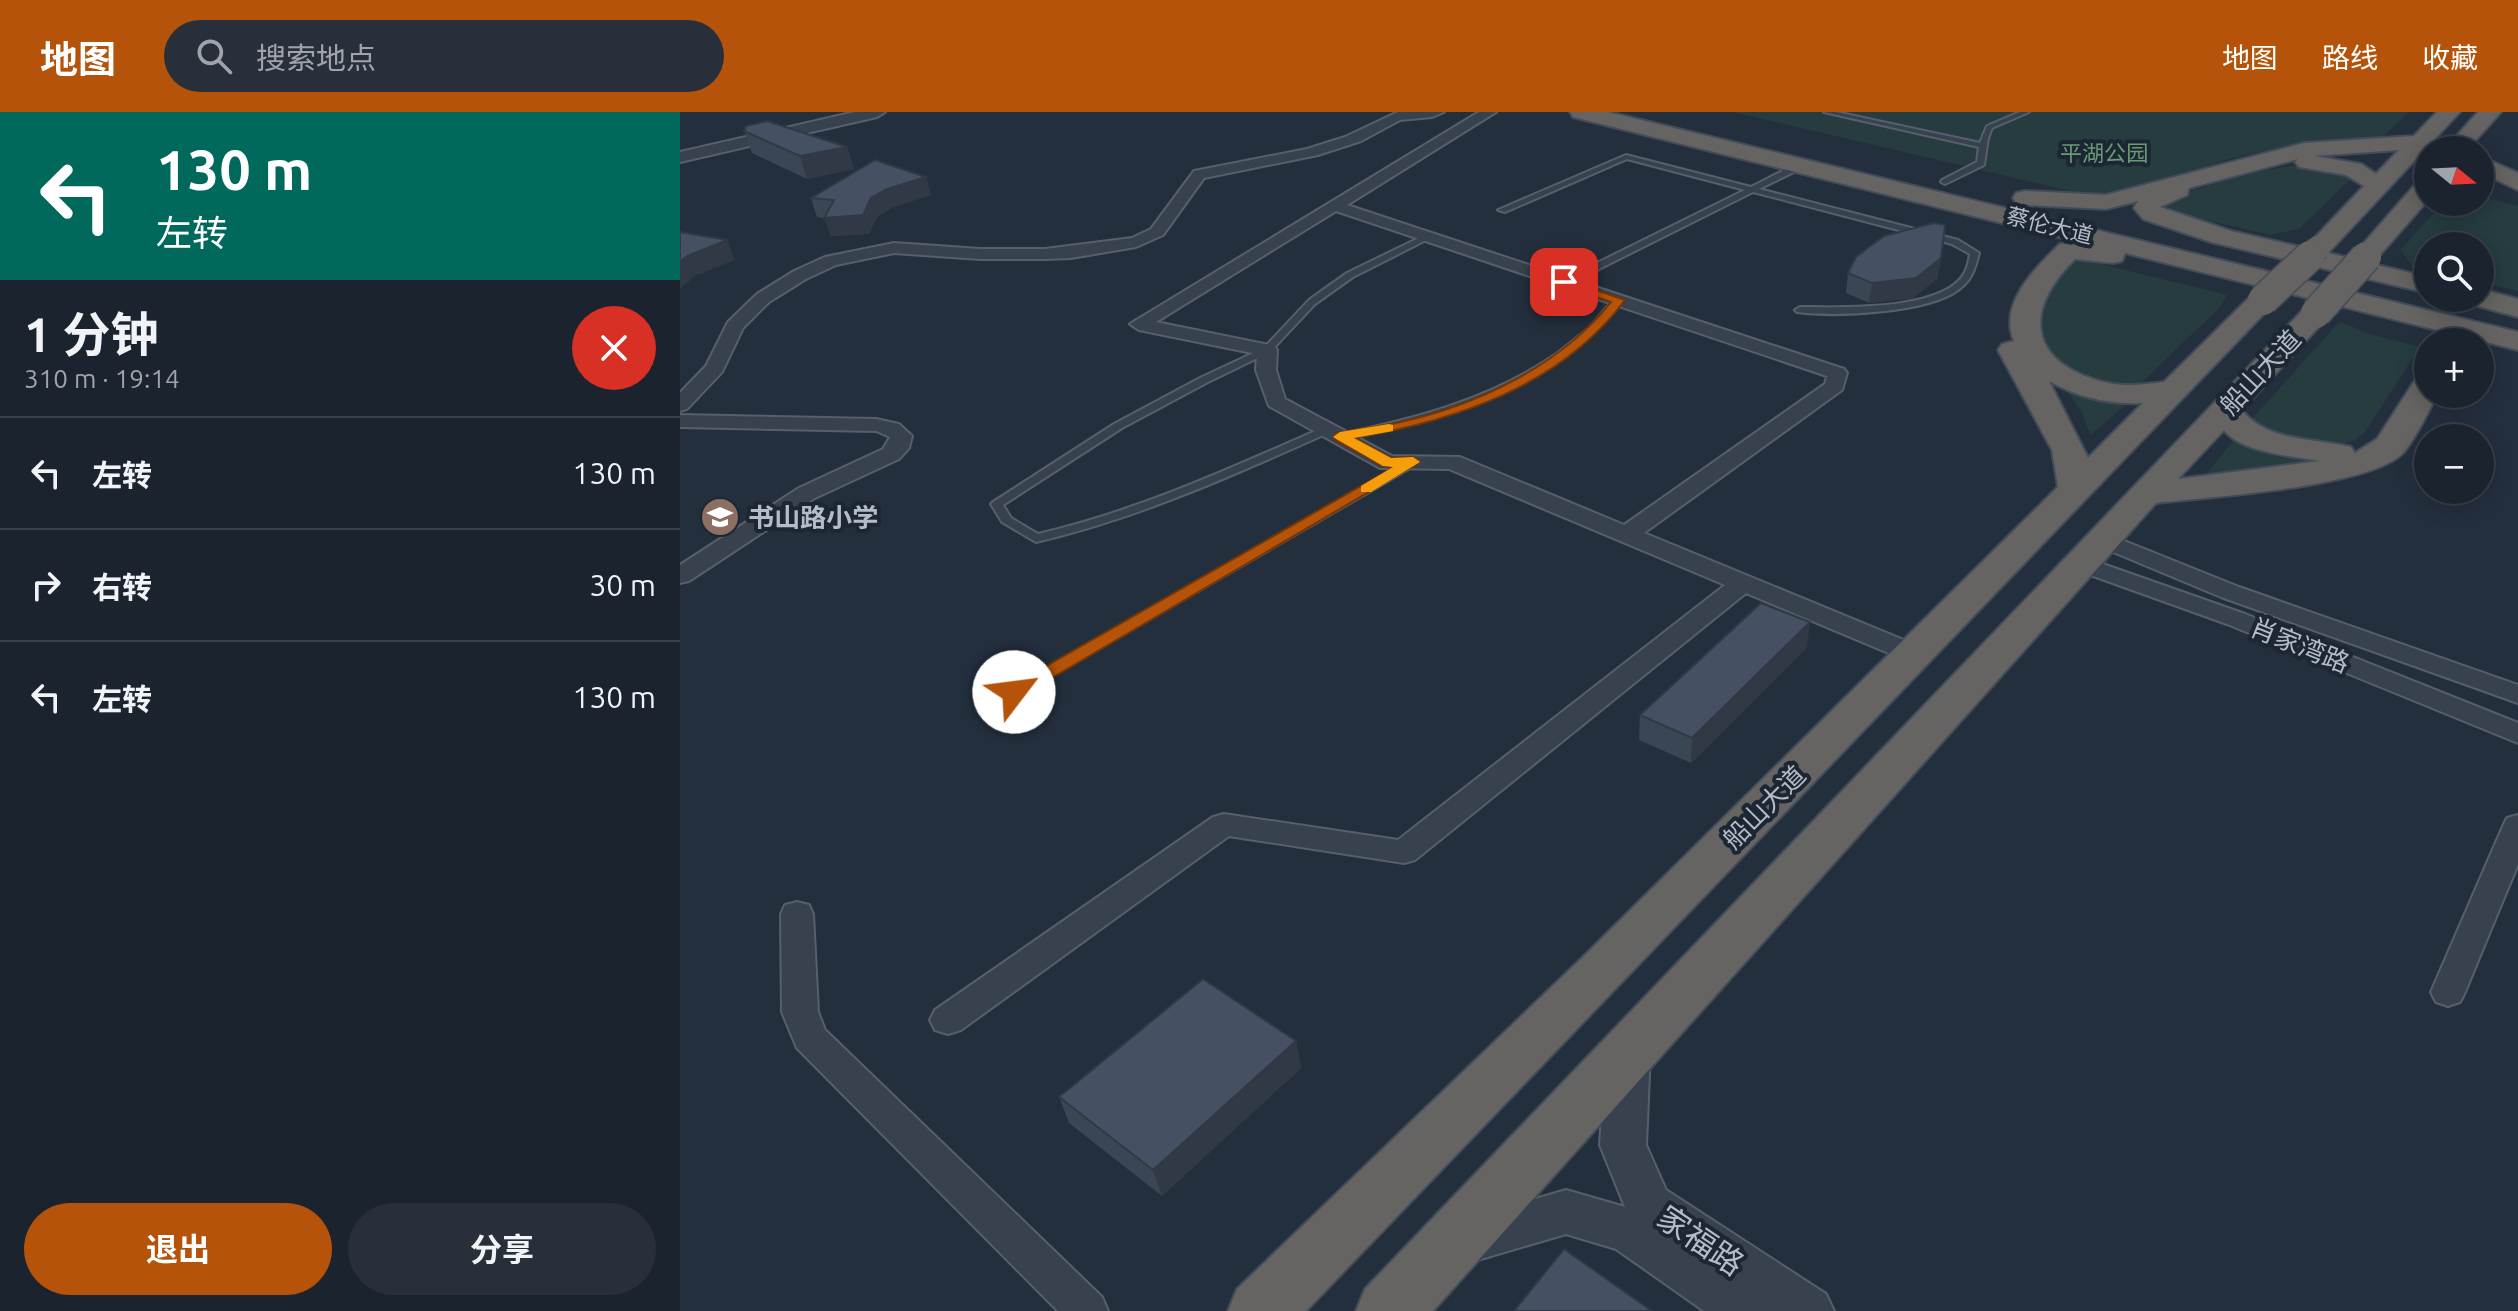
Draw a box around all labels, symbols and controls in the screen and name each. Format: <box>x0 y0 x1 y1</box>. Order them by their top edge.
search box <box>164 20 724 92</box>
icon: search <box>192 34 236 78</box>
text: 地图 <box>40 38 116 80</box>
text: 搜索地点 <box>256 41 376 75</box>
text: 地图 <box>2222 42 2278 73</box>
text: 路线 <box>2322 42 2378 73</box>
text: 收藏 <box>2422 42 2478 73</box>
north arrow <box>2414 136 2494 216</box>
map controls <box>2414 136 2494 504</box>
text: 130 m <box>156 138 312 201</box>
park label: 平湖公园 <box>2060 140 2148 165</box>
icon: left <box>24 144 128 248</box>
street label: 蔡伦大道 <box>2004 202 2096 248</box>
text: 左转 <box>156 212 228 253</box>
button: search <box>2414 232 2494 312</box>
pin <box>1530 248 1598 316</box>
icon: arrive <box>1542 260 1586 304</box>
button: close <box>572 306 656 390</box>
text: 1 分钟 <box>24 307 158 361</box>
street label: 船山大道 <box>2214 324 2306 420</box>
button: + <box>2414 328 2494 408</box>
text: 310 m · 19:14 <box>24 364 180 393</box>
button: − <box>2414 424 2494 504</box>
icon: left <box>24 451 68 495</box>
text: 130 m <box>572 456 656 490</box>
text: 左转 <box>92 458 152 492</box>
school or university icon: 书山路小学 <box>699 496 741 538</box>
place label: 书山路小学 <box>748 503 878 532</box>
icon: right <box>24 563 68 607</box>
text: 30 m <box>589 568 656 602</box>
text: 右转 <box>92 570 152 604</box>
street label: 肖家湾路 <box>2246 612 2354 678</box>
position arrow <box>972 650 1056 734</box>
icon: left <box>24 675 68 719</box>
text: 130 m <box>572 680 656 714</box>
text: 左转 <box>92 682 152 716</box>
street label: 船山大道 <box>1717 760 1811 854</box>
street label: 家福路 <box>1651 1198 1751 1282</box>
button: 退出 <box>24 1203 332 1295</box>
button: 分享 <box>348 1203 656 1295</box>

